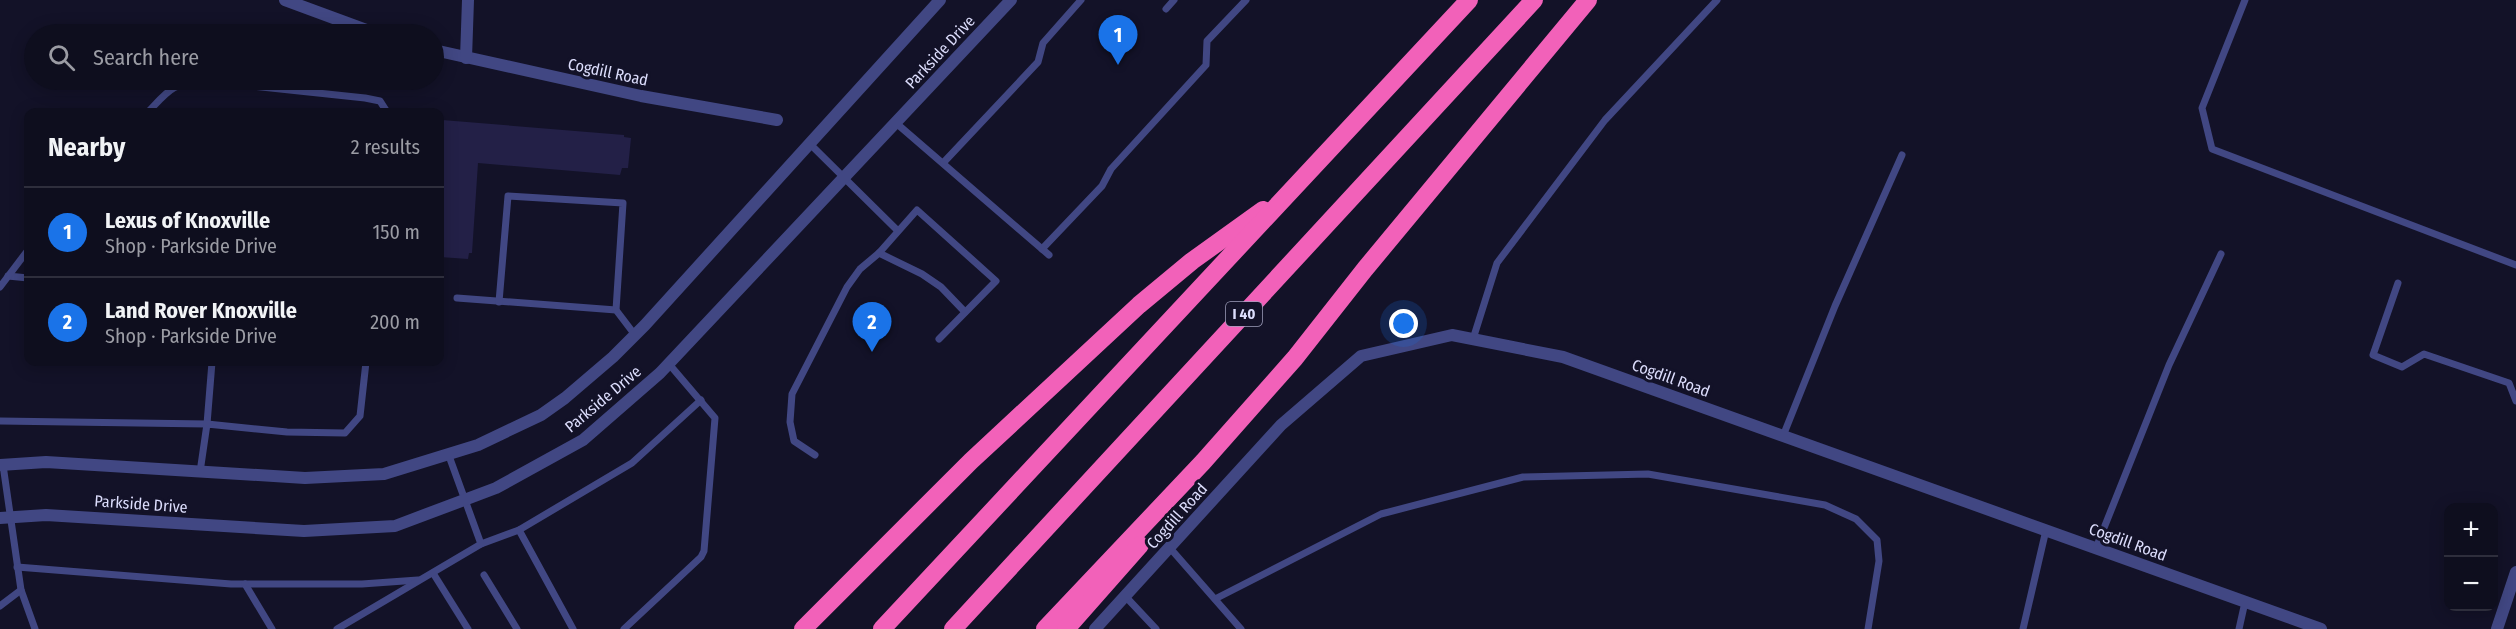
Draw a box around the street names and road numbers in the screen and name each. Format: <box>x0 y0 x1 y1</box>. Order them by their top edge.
street label: Parkside Drive <box>901 11 979 93</box>
street label: Cogdill Road <box>566 54 650 90</box>
road number: I 40 <box>1226 302 1262 326</box>
street label: Cogdill Road <box>1629 355 1713 401</box>
street label: Parkside Drive <box>561 362 645 436</box>
street label: Cogdill Road <box>1143 479 1211 553</box>
street label: Parkside Drive <box>94 491 188 517</box>
street label: Cogdill Road <box>2086 519 2170 565</box>

